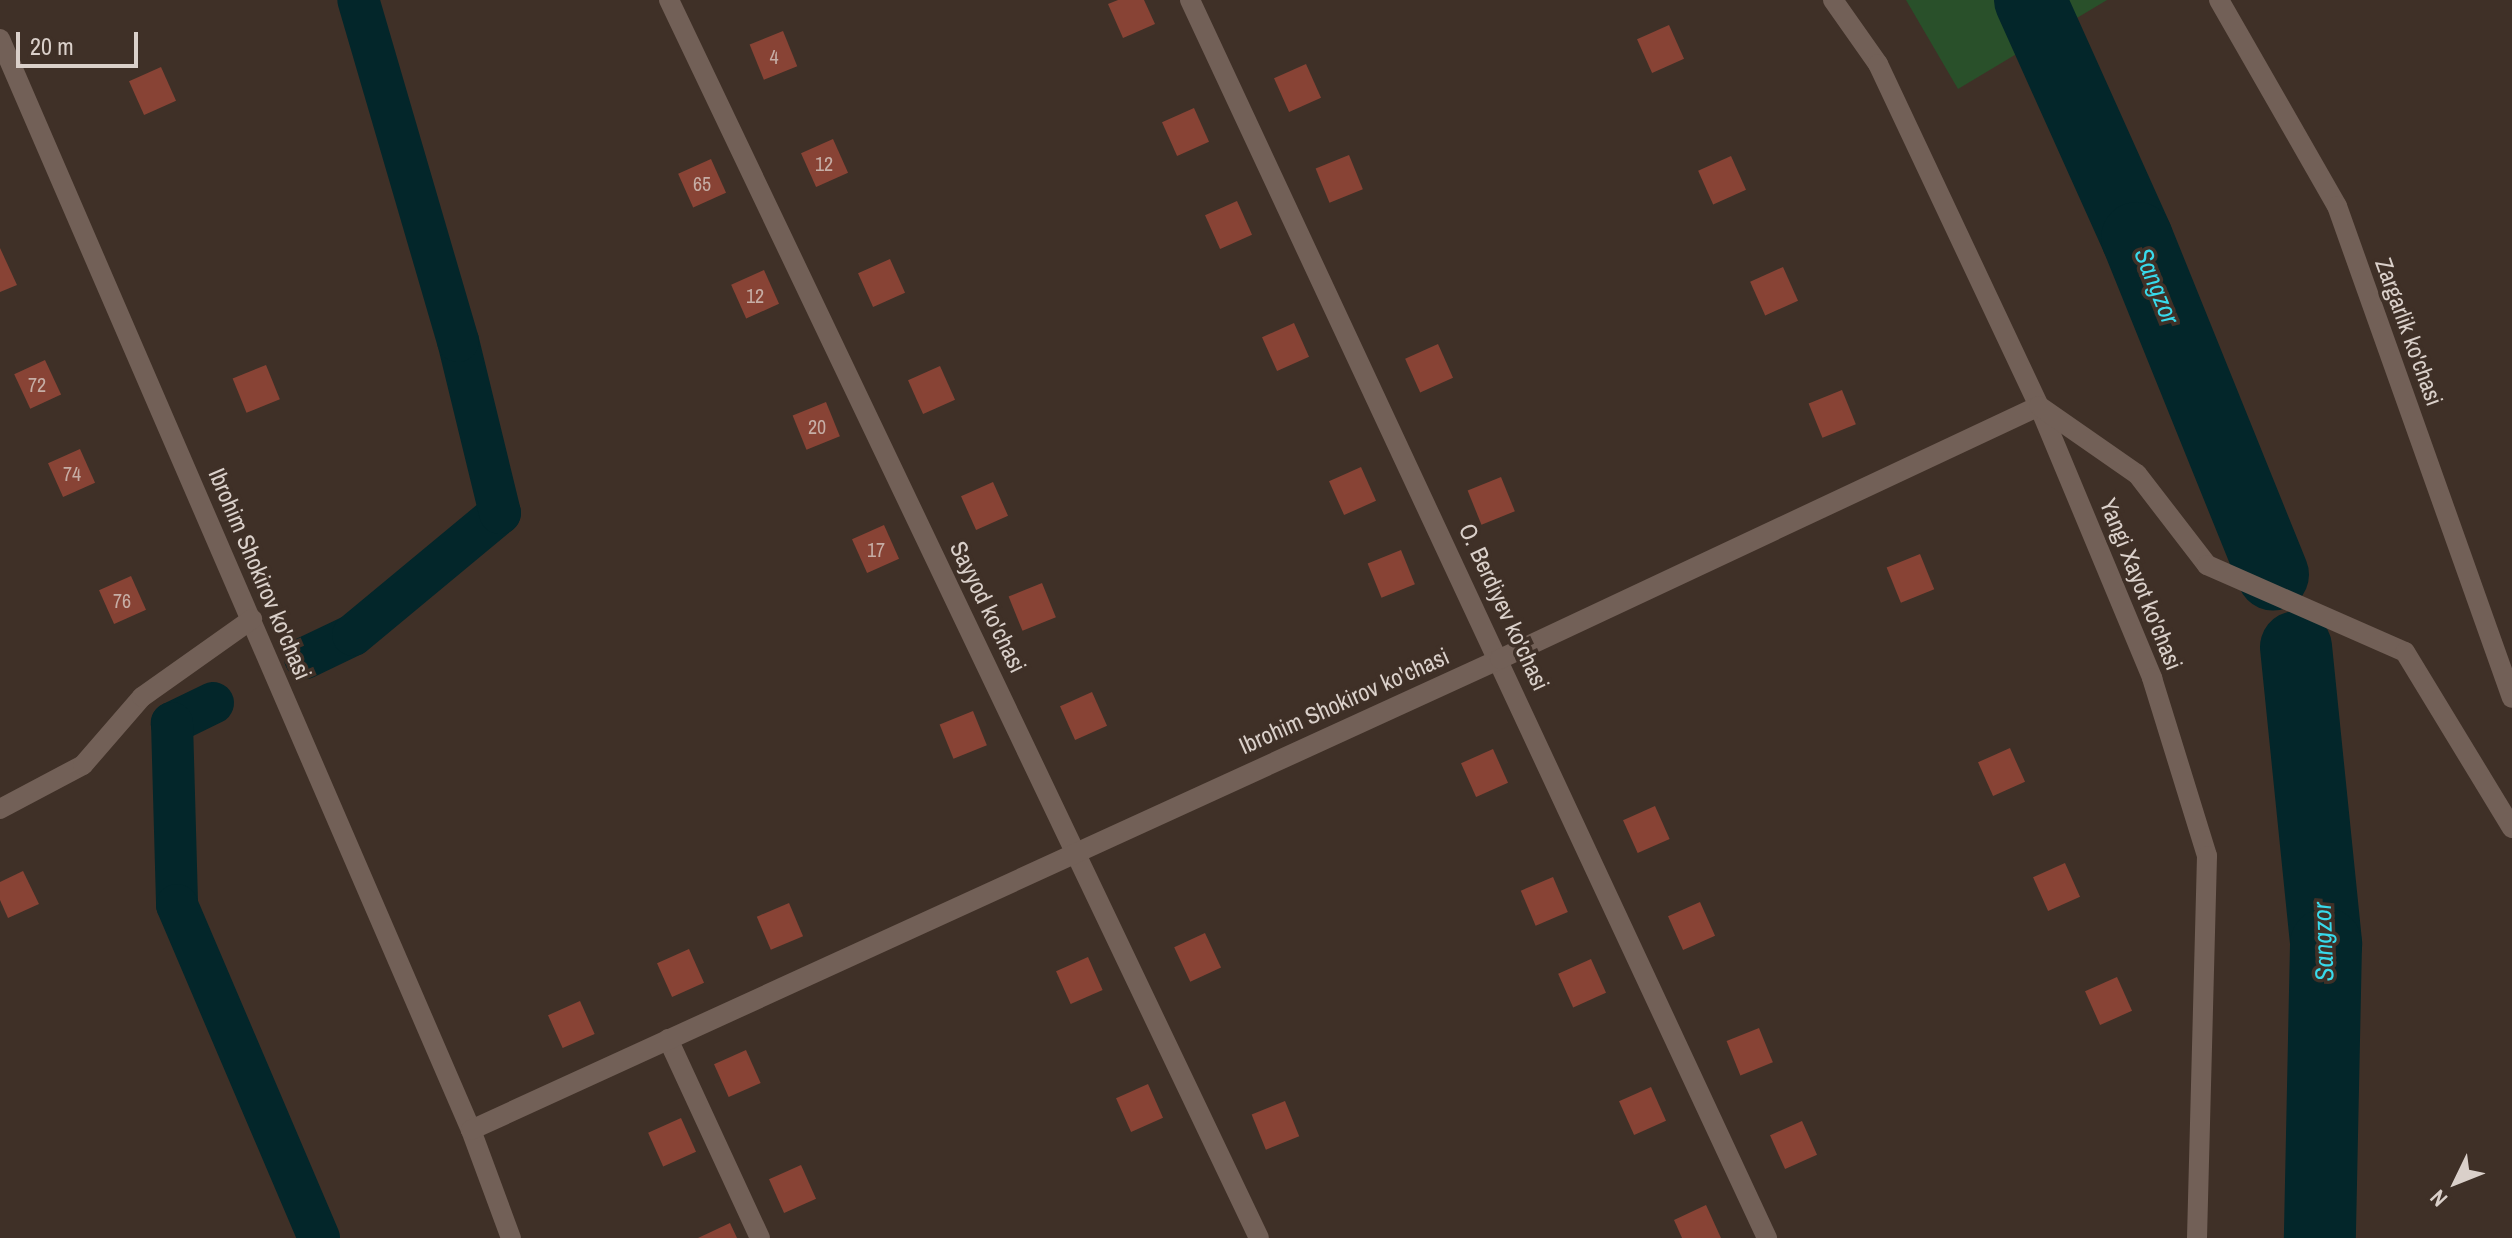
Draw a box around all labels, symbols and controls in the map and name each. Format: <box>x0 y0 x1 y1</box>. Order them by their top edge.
scale bar <box>20 16 142 66</box>
text: 20 m <box>30 30 74 62</box>
house number: 4 <box>769 44 779 68</box>
house number: 12 <box>815 151 833 175</box>
house number: 65 <box>693 171 711 195</box>
water label: Sangzor <box>2128 243 2186 329</box>
street label: Zargarlik ko'chasi <box>2369 254 2449 410</box>
house number: 12 <box>746 283 764 307</box>
house number: 72 <box>28 372 46 396</box>
house number: 20 <box>808 414 826 438</box>
house number: 74 <box>63 461 81 485</box>
street label: Ibrohim Shokirov ko'chasi <box>202 464 318 684</box>
street label: Yangi Xayot ko'chasi <box>2093 494 2189 674</box>
street label: O. Berdiyev ko'chasi <box>1453 519 1555 695</box>
house number: 17 <box>867 537 885 561</box>
street label: Sayyod ko'chasi <box>944 537 1032 677</box>
house number: 76 <box>113 588 131 612</box>
street label: Ibrohim Shokirov ko'chasi <box>1234 642 1454 760</box>
water label: Sangzor <box>2306 902 2340 982</box>
north arrow <box>2416 1142 2496 1222</box>
text: N <box>2423 1183 2454 1213</box>

